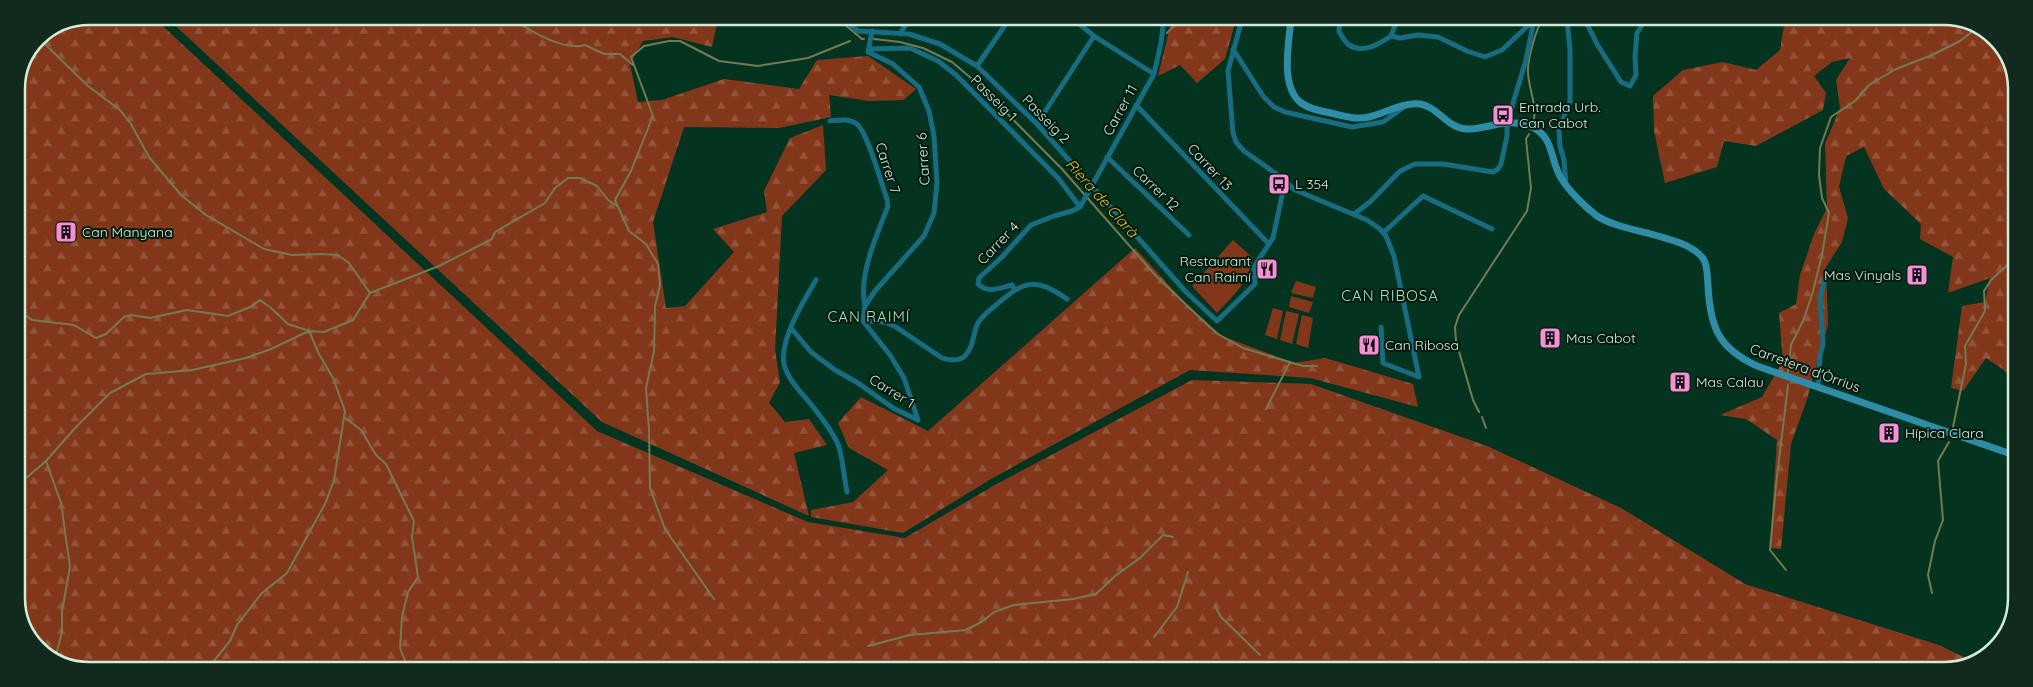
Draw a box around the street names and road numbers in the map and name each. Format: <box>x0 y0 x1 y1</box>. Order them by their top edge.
street label: Passeig 1 <box>967 71 1021 125</box>
street label: Carrer 11 <box>1099 81 1141 139</box>
street label: Passeig 2 <box>1018 91 1074 147</box>
street label: Carrer 6 <box>912 132 934 186</box>
street label: Carrer 7 <box>871 140 905 196</box>
street label: Carrer 13 <box>1184 140 1236 194</box>
street label: Carrer 12 <box>1129 161 1183 215</box>
street label: Carrer 4 <box>973 218 1023 268</box>
street label: Carretera d'Òrrius <box>1747 340 1863 396</box>
street label: Carrer 1 <box>866 370 918 412</box>

